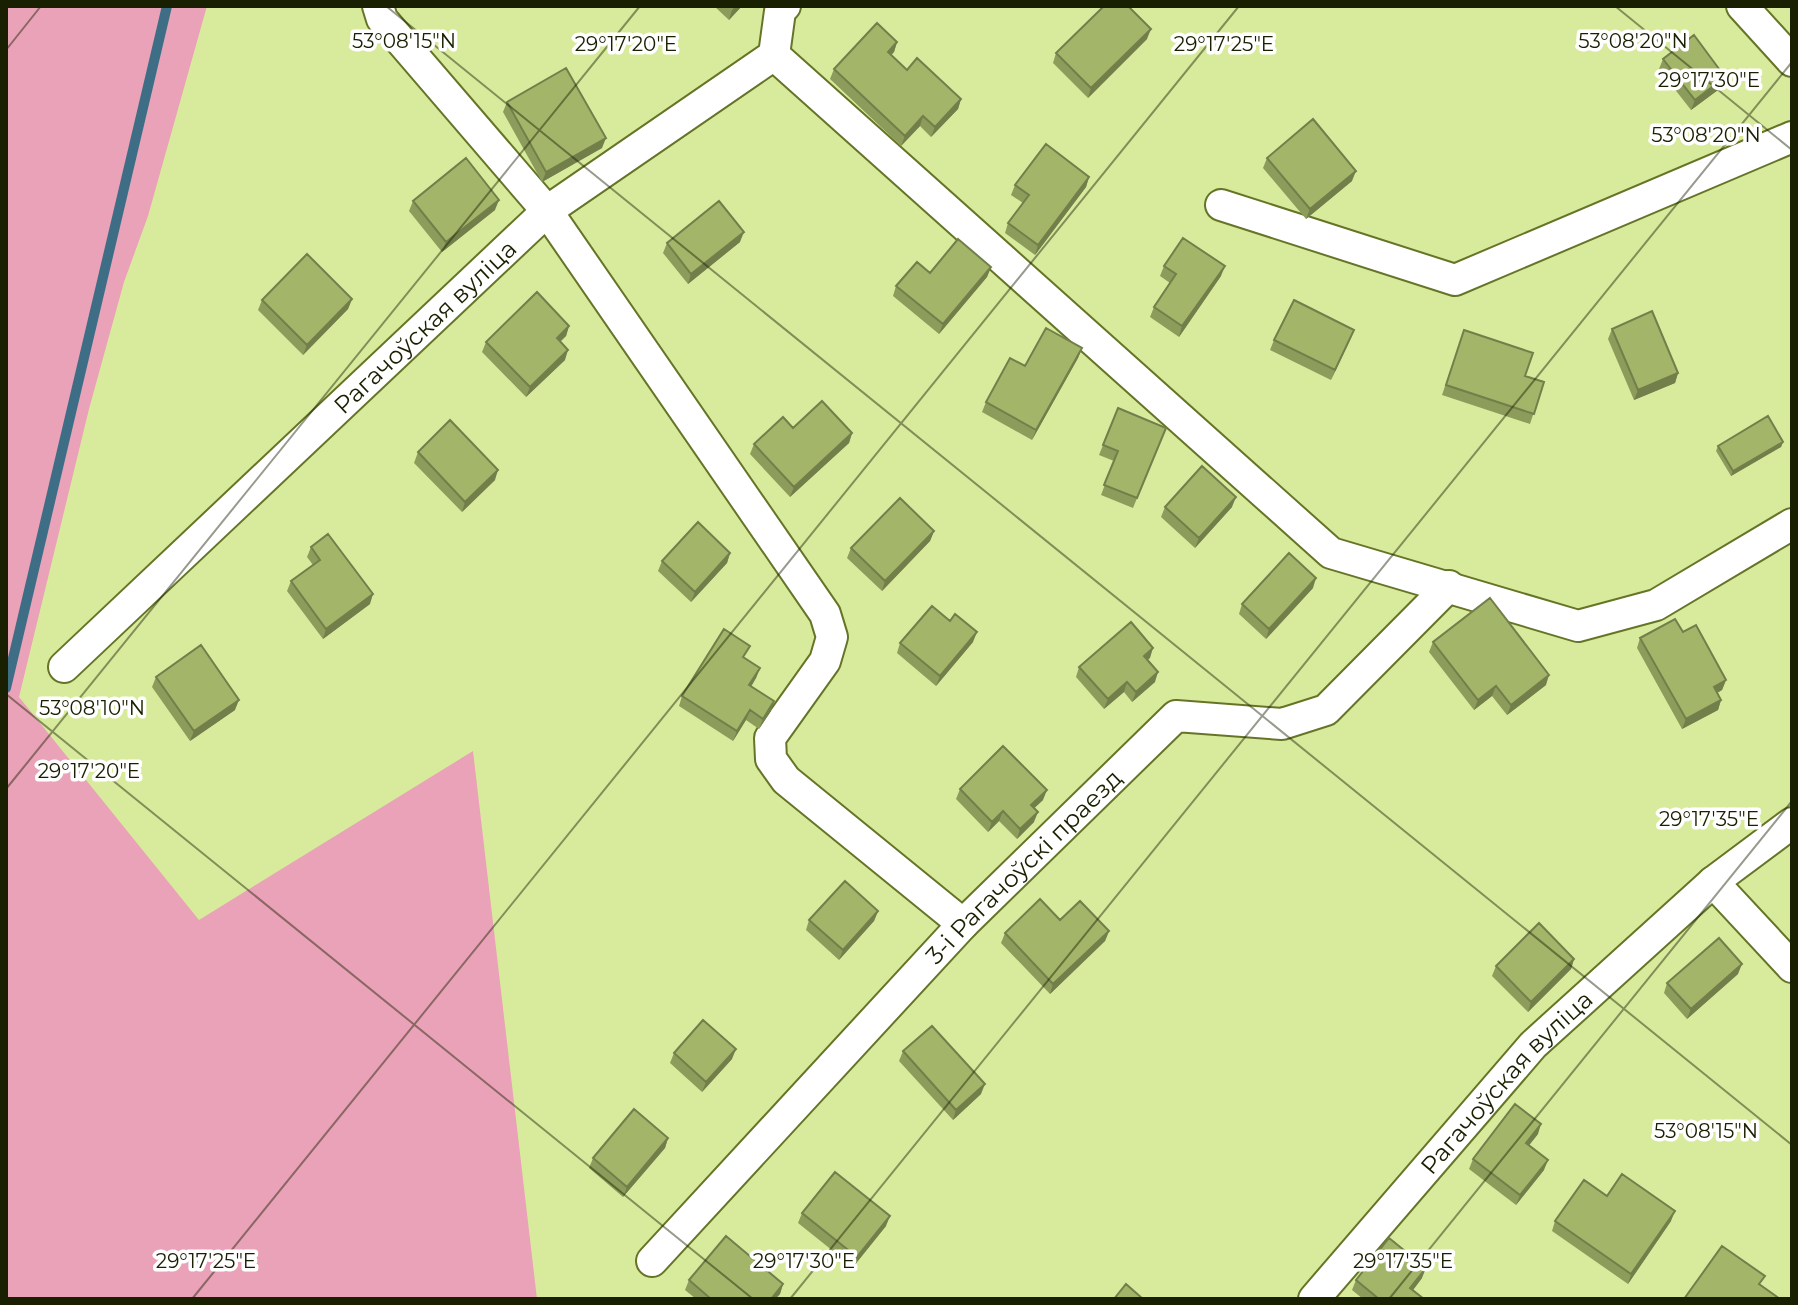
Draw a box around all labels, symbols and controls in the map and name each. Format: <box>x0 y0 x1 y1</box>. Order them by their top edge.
text: 53°08'15"N <box>352 29 456 53</box>
text: 53°08'20"N <box>1578 29 1688 53</box>
text: 29°17'20"E <box>575 32 677 56</box>
text: 29°17'25"E <box>1174 32 1274 56</box>
text: 29°17'30"E <box>1658 68 1760 92</box>
text: 53°08'20"N <box>1651 123 1761 147</box>
street label: Рагачоўская вуліца <box>327 234 522 419</box>
text: 53°08'10"N <box>39 696 145 720</box>
text: 29°17'20"E <box>38 759 140 783</box>
street label: 3-і Рагачоўскі праезд <box>919 763 1127 970</box>
text: 29°17'35"E <box>1659 807 1759 831</box>
street label: Рагачоўская вуліца <box>1414 984 1598 1180</box>
text: 53°08'15"N <box>1654 1119 1758 1143</box>
text: 29°17'25"E <box>156 1249 256 1273</box>
text: 29°17'30"E <box>753 1249 855 1273</box>
text: 29°17'35"E <box>1353 1249 1453 1273</box>

